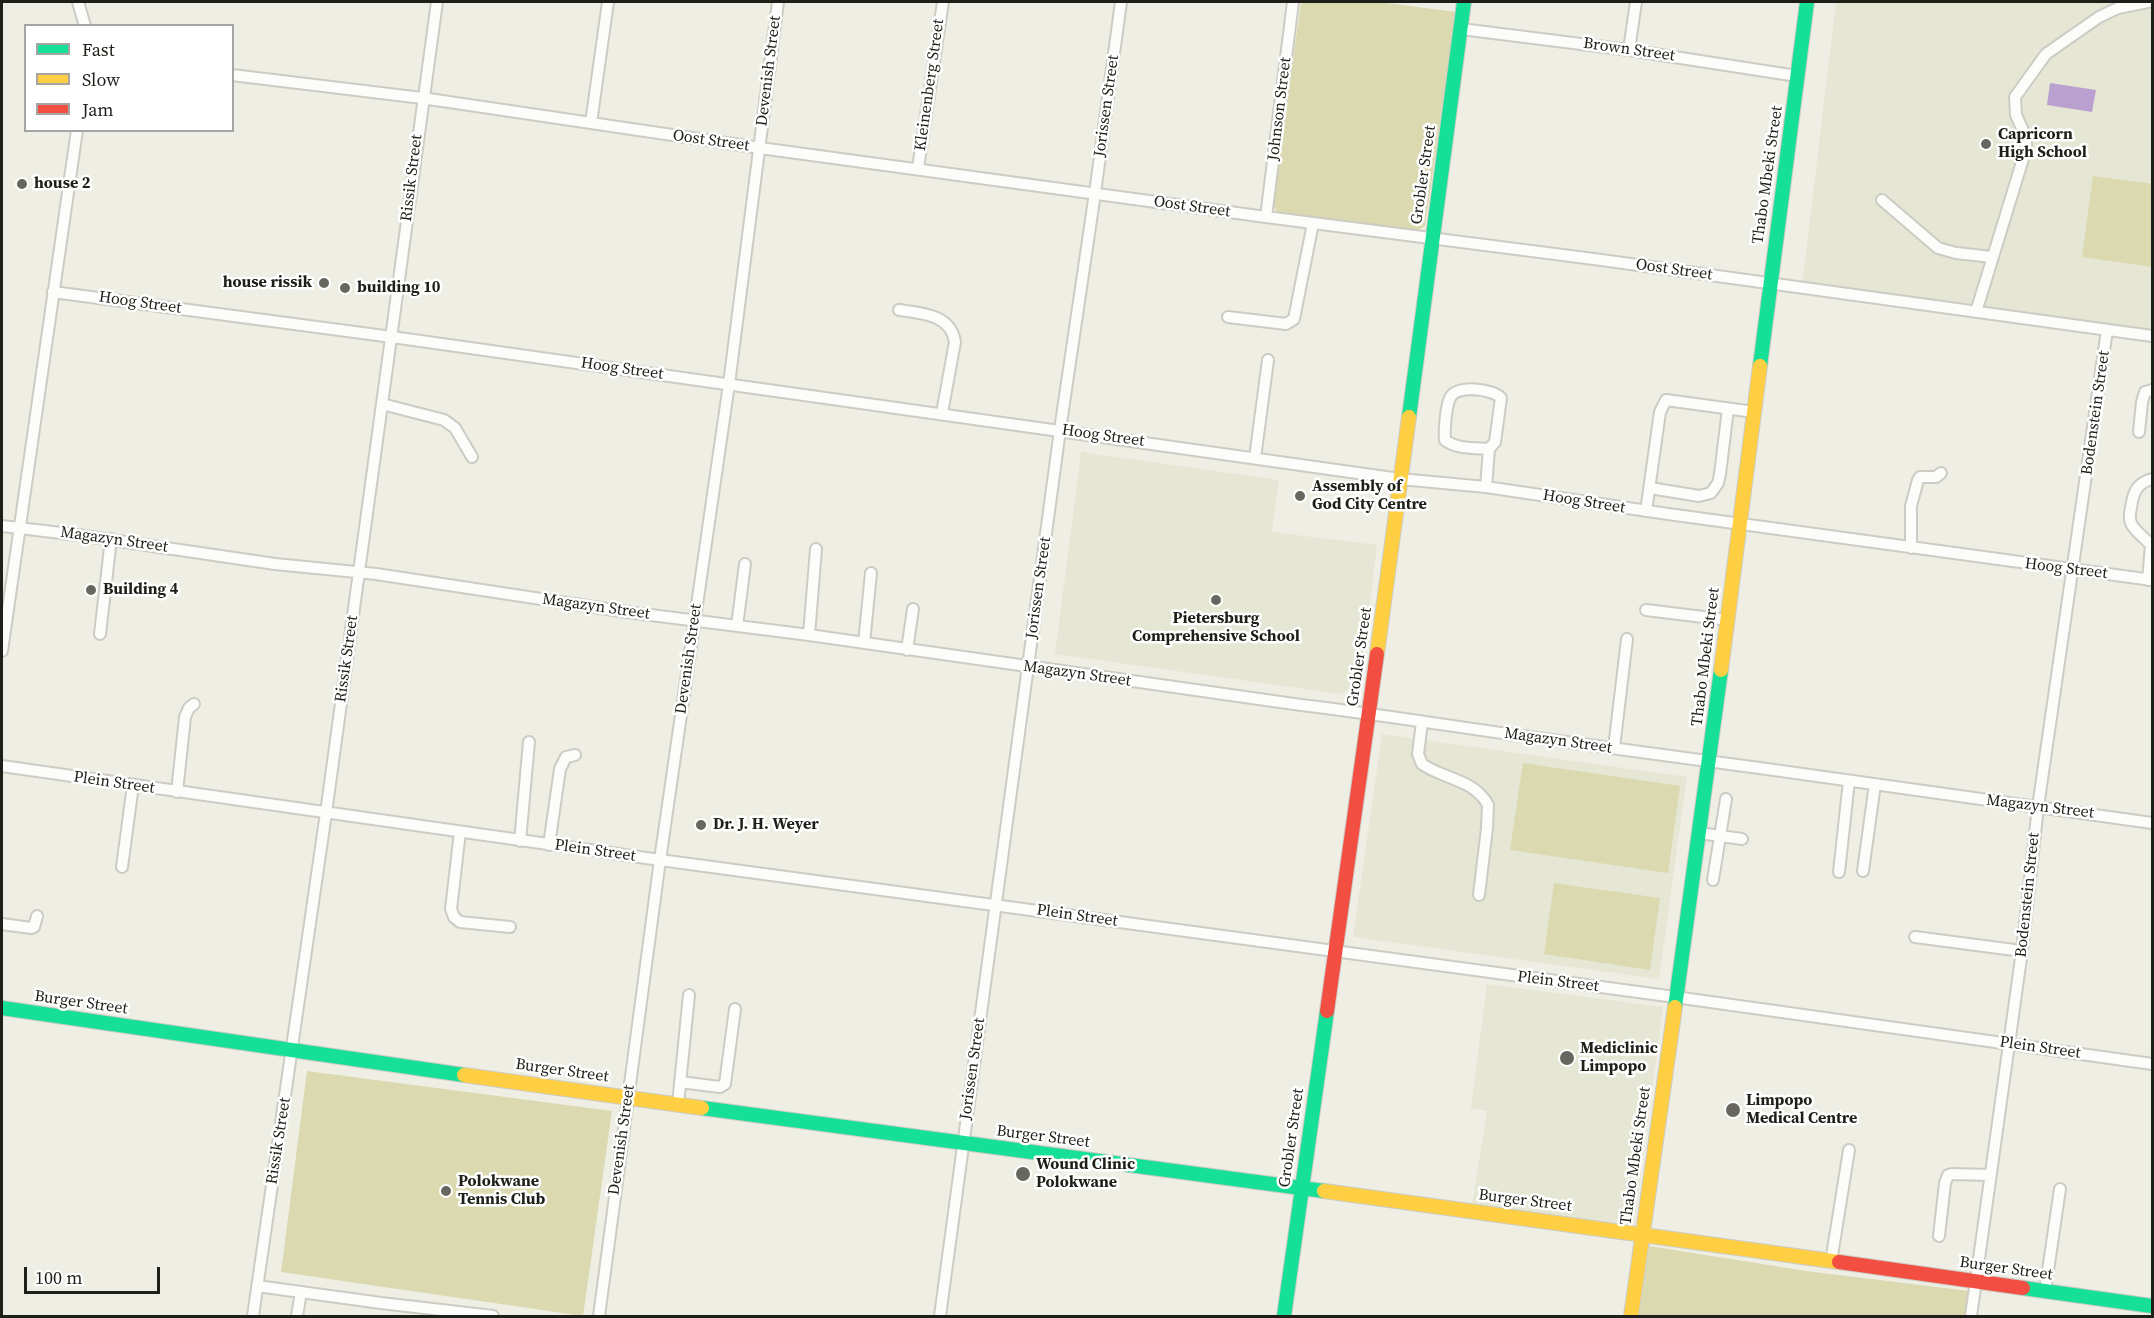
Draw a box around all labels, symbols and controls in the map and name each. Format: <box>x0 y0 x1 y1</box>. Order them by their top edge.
street label: Devenish Street <box>753 15 785 127</box>
street label: Kleinenberg Street <box>911 18 949 152</box>
legend <box>24 24 234 132</box>
street label: Brown Street <box>1582 34 1676 66</box>
text: Fast <box>82 37 115 62</box>
street label: Jorissen Street <box>1090 54 1124 158</box>
street label: Johnson Street <box>1264 56 1296 162</box>
text: Slow <box>82 67 120 92</box>
text: Jam <box>82 97 114 122</box>
street label: Thabo Mbeki Street <box>1749 105 1787 245</box>
street label: Grobler Street <box>1408 124 1440 226</box>
place label: Capricorn High School <box>1998 125 2087 163</box>
street label: Oost Street <box>671 126 751 156</box>
street label: Rissik Street <box>397 133 427 223</box>
marker: Capricorn High School <box>1979 137 1993 151</box>
place label: house 2 <box>34 174 90 194</box>
marker: house 2 <box>15 177 29 191</box>
street label: Oost Street <box>1152 192 1232 222</box>
street label: Oost Street <box>1634 255 1714 285</box>
place label: house rissik <box>223 273 312 293</box>
marker: house rissik <box>317 276 331 290</box>
place label: building 10 <box>357 278 441 298</box>
marker: building 10 <box>338 281 352 295</box>
street label: Hoog Street <box>97 288 183 318</box>
street label: Bodenstein Street <box>2078 349 2114 477</box>
street label: Hoog Street <box>579 354 665 384</box>
street label: Hoog Street <box>1060 421 1146 451</box>
place label: Assembly of God City Centre <box>1312 477 1427 515</box>
street label: Hoog Street <box>1541 486 1627 518</box>
marker: Assembly of God City Centre <box>1293 489 1307 503</box>
street label: Magazyn Street <box>59 523 169 557</box>
street label: Jorissen Street <box>1022 536 1056 640</box>
street label: Hoog Street <box>2024 554 2108 584</box>
place label: Building 4 <box>103 580 178 600</box>
marker: Building 4 <box>84 583 98 597</box>
street label: Thabo Mbeki Street <box>1688 587 1724 727</box>
street label: Magazyn Street <box>541 590 651 624</box>
marker: Pietersburg Comprehensive School <box>1209 593 1223 607</box>
street label: Devenish Street <box>672 603 706 715</box>
street label: Grobler Street <box>1344 606 1376 708</box>
place label: Pietersburg Comprehensive School <box>1132 609 1300 647</box>
street label: Rissik Street <box>331 614 363 704</box>
street label: Magazyn Street <box>1022 657 1132 691</box>
street label: Magazyn Street <box>1503 724 1613 758</box>
street label: Plein Street <box>72 768 156 798</box>
street label: Magazyn Street <box>1985 791 2095 823</box>
place label: Dr. J. H. Weyer <box>713 815 819 835</box>
marker: Dr. J. H. Weyer <box>694 818 708 832</box>
street label: Bodenstein Street <box>2012 832 2044 958</box>
street label: Plein Street <box>553 836 637 866</box>
street label: Plein Street <box>1035 901 1119 931</box>
street label: Plein Street <box>1516 967 1600 997</box>
street label: Burger Street <box>33 987 129 1019</box>
street label: Jorissen Street <box>956 1017 990 1121</box>
street label: Plein Street <box>1998 1033 2082 1063</box>
place label: Mediclinic Limpopo <box>1580 1039 1658 1077</box>
marker: Mediclinic Limpopo <box>1558 1049 1576 1067</box>
street label: Burger Street <box>514 1055 610 1087</box>
street label: Devenish Street <box>605 1084 639 1196</box>
street label: Thabo Mbeki Street <box>1617 1086 1655 1226</box>
street label: Grobler Street <box>1276 1087 1308 1189</box>
place label: Limpopo Medical Centre <box>1746 1091 1857 1129</box>
street label: Rissik Street <box>263 1096 295 1186</box>
marker: Limpopo Medical Centre <box>1724 1101 1742 1119</box>
street label: Burger Street <box>995 1122 1091 1152</box>
place label: Wound Clinic Polokwane <box>1036 1155 1135 1193</box>
marker: Wound Clinic Polokwane <box>1014 1165 1032 1183</box>
place label: Polokwane Tennis Club <box>458 1172 545 1210</box>
marker: Polokwane Tennis Club <box>439 1184 453 1198</box>
street label: Burger Street <box>1477 1186 1573 1216</box>
street label: Burger Street <box>1958 1253 2054 1285</box>
scale bar <box>27 1255 164 1293</box>
text: 100 m <box>35 1265 82 1290</box>

